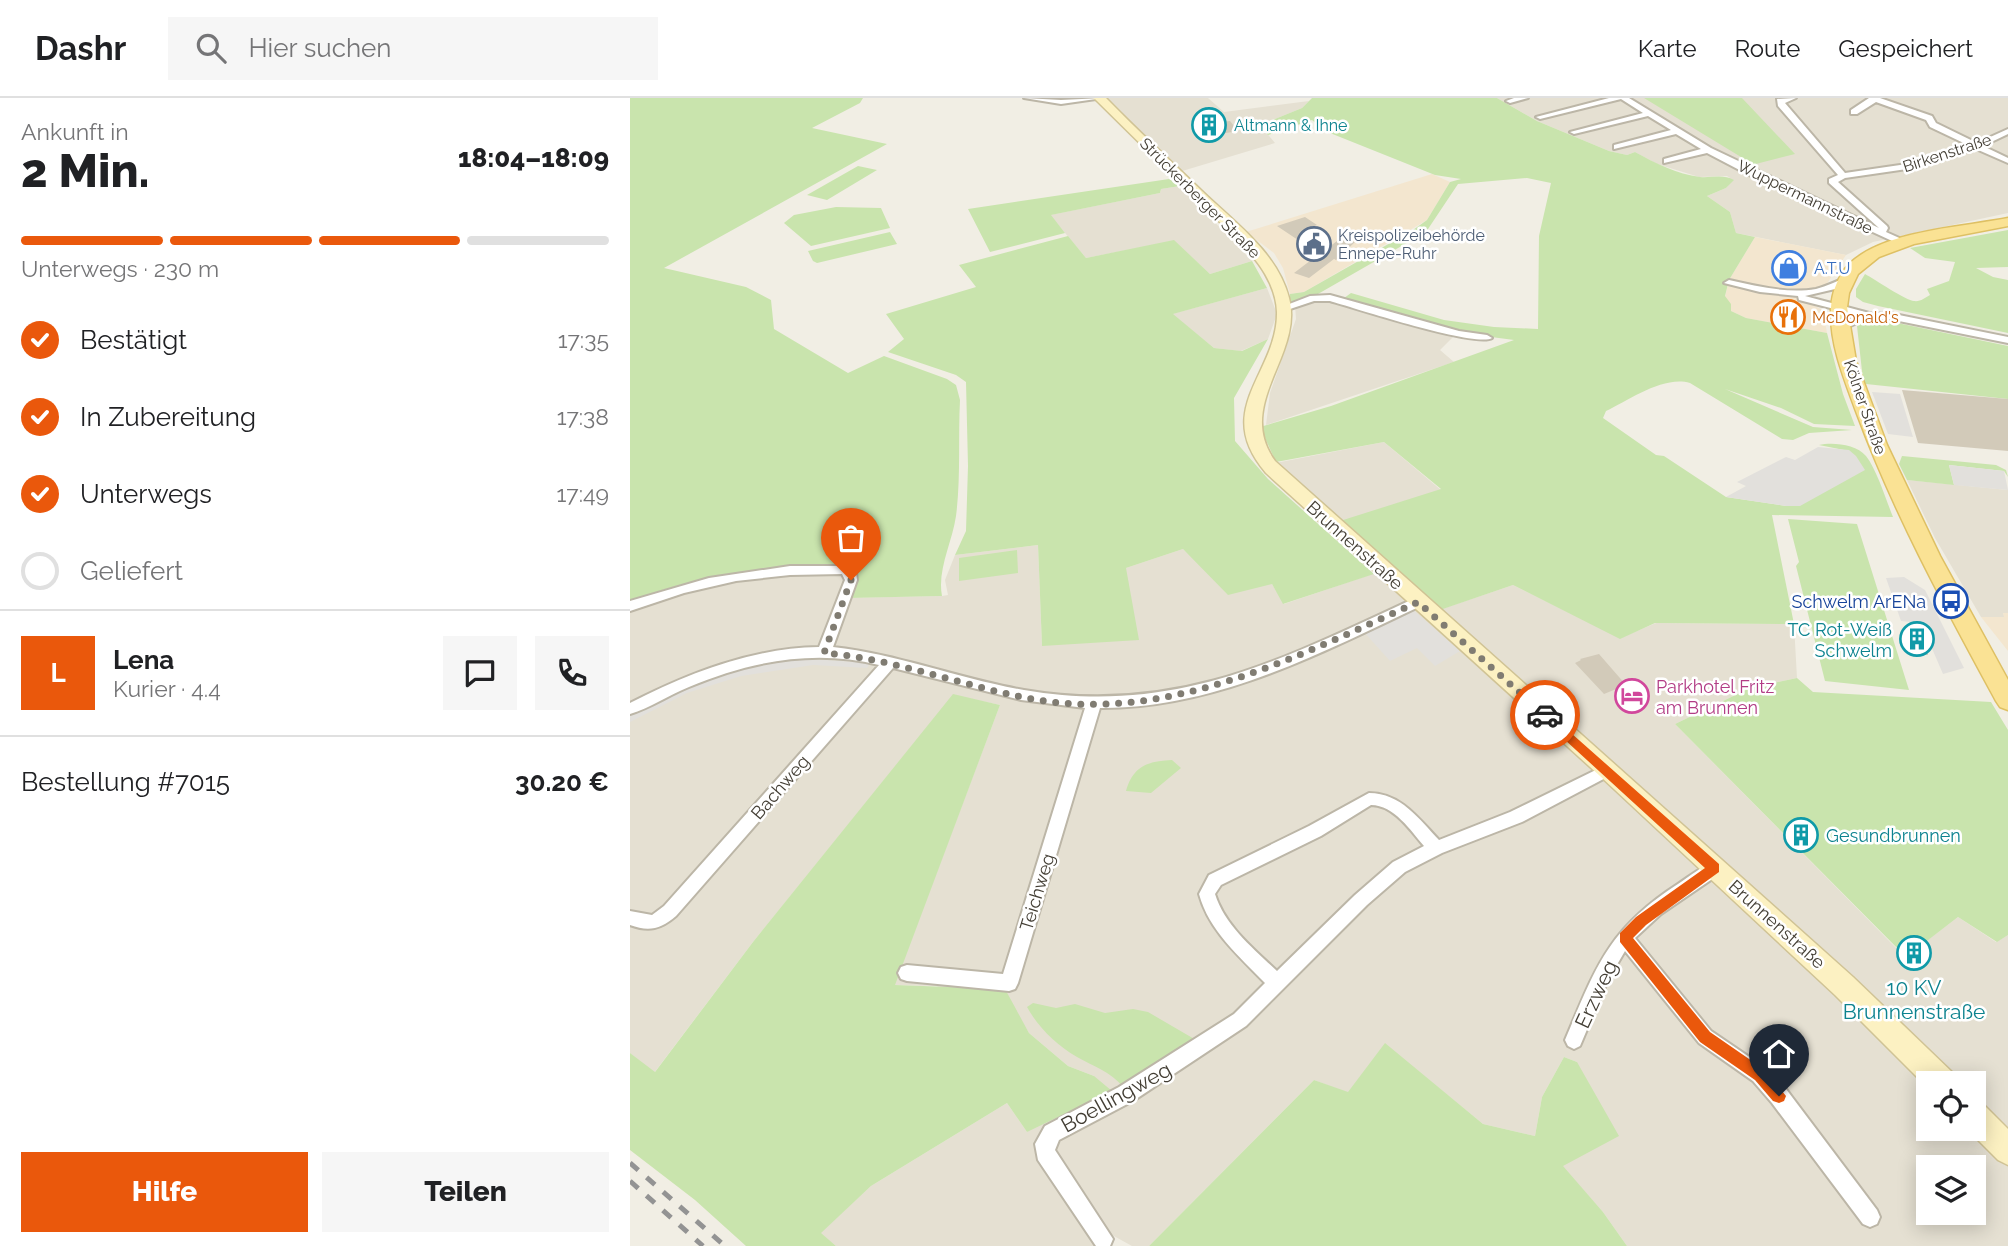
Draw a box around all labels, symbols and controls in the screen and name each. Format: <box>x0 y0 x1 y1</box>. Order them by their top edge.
search box <box>168 17 658 80</box>
text: Dashr <box>35 29 126 68</box>
icon: search <box>192 29 230 67</box>
text: Hier suchen <box>248 33 392 63</box>
text: Karte <box>1638 34 1697 63</box>
text: Route <box>1735 34 1800 63</box>
text: Gespeichert <box>1838 34 1973 63</box>
building icon: Altmann & Ihne <box>1190 106 1228 144</box>
place label: Altmann & Ihne <box>1234 116 1347 135</box>
text: Ankunft in <box>21 118 129 145</box>
street label: Birkenstraße <box>1900 130 1994 176</box>
street label: Strückerberger Straße <box>1136 134 1264 262</box>
text: 18:04–18:09 <box>458 143 609 173</box>
text: 2 Min. <box>21 144 150 198</box>
street label: Wuppermannstraße <box>1734 156 1876 238</box>
public building icon: Kreispolizeibehörde Ennepe-Ruhr <box>1295 225 1333 263</box>
place label: Kreispolizeibehörde Ennepe-Ruhr <box>1338 226 1485 263</box>
shop icon: A.T.U <box>1770 249 1808 287</box>
text: Unterwegs · 230 m <box>21 255 219 282</box>
place label: A.T.U <box>1814 259 1850 278</box>
restaurant icon: McDonald's <box>1769 298 1807 336</box>
place label: McDonald's <box>1812 308 1899 327</box>
icon: check <box>21 321 59 359</box>
text: Bestätigt <box>80 325 187 355</box>
text: 17:35 <box>558 326 609 353</box>
street label: Kölner Straße <box>1840 357 1890 457</box>
icon: check <box>21 398 59 436</box>
text: In Zubereitung <box>80 402 256 432</box>
text: 17:38 <box>557 403 609 430</box>
icon: check <box>21 475 59 513</box>
text: Unterwegs <box>80 479 212 509</box>
text: 17:49 <box>557 480 609 507</box>
street label: Brunnenstraße <box>1303 496 1408 594</box>
pin <box>821 508 881 580</box>
icon: bag <box>832 519 870 557</box>
text: Geliefert <box>80 556 183 586</box>
bus stop icon: Schwelm ArENa <box>1932 582 1970 620</box>
place label: Schwelm ArENa <box>1792 591 1926 612</box>
place label: TC Rot-Weiß Schwelm <box>1788 619 1892 661</box>
building icon: TC Rot-Weiß Schwelm <box>1898 620 1936 658</box>
button: chat <box>443 636 517 710</box>
button: phone <box>535 636 609 710</box>
text: Lena <box>113 645 174 675</box>
text: L <box>50 658 66 688</box>
text: Kurier · 4.4 <box>113 675 221 702</box>
place label: Parkhotel Fritz am Brunnen <box>1656 676 1774 718</box>
hotel icon: Parkhotel Fritz am Brunnen <box>1613 677 1651 715</box>
courier <box>1510 680 1580 750</box>
icon: car <box>1526 696 1564 734</box>
street label: Bachweg <box>746 751 814 823</box>
text: Bestellung #7015 <box>21 767 230 797</box>
text: 30.20 € <box>515 767 609 797</box>
building icon: Gesundbrunnen <box>1782 816 1820 854</box>
place label: Gesundbrunnen <box>1826 825 1961 846</box>
street label: Teichweg <box>1015 851 1059 933</box>
street label: Brunnenstraße <box>1725 875 1830 973</box>
building icon: 10 KV Brunnenstraße <box>1895 934 1933 972</box>
street label: Erzweg <box>1569 956 1623 1032</box>
place label: 10 KV Brunnenstraße <box>1843 975 1985 1024</box>
pin <box>1749 1024 1809 1096</box>
icon: home <box>1760 1035 1798 1073</box>
street label: Boellingweg <box>1057 1056 1175 1138</box>
map controls <box>1916 1071 1986 1225</box>
button: locate <box>1916 1071 1986 1141</box>
button: Hilfe <box>21 1152 308 1232</box>
button: Teilen <box>322 1152 609 1232</box>
button: layers <box>1916 1155 1986 1225</box>

